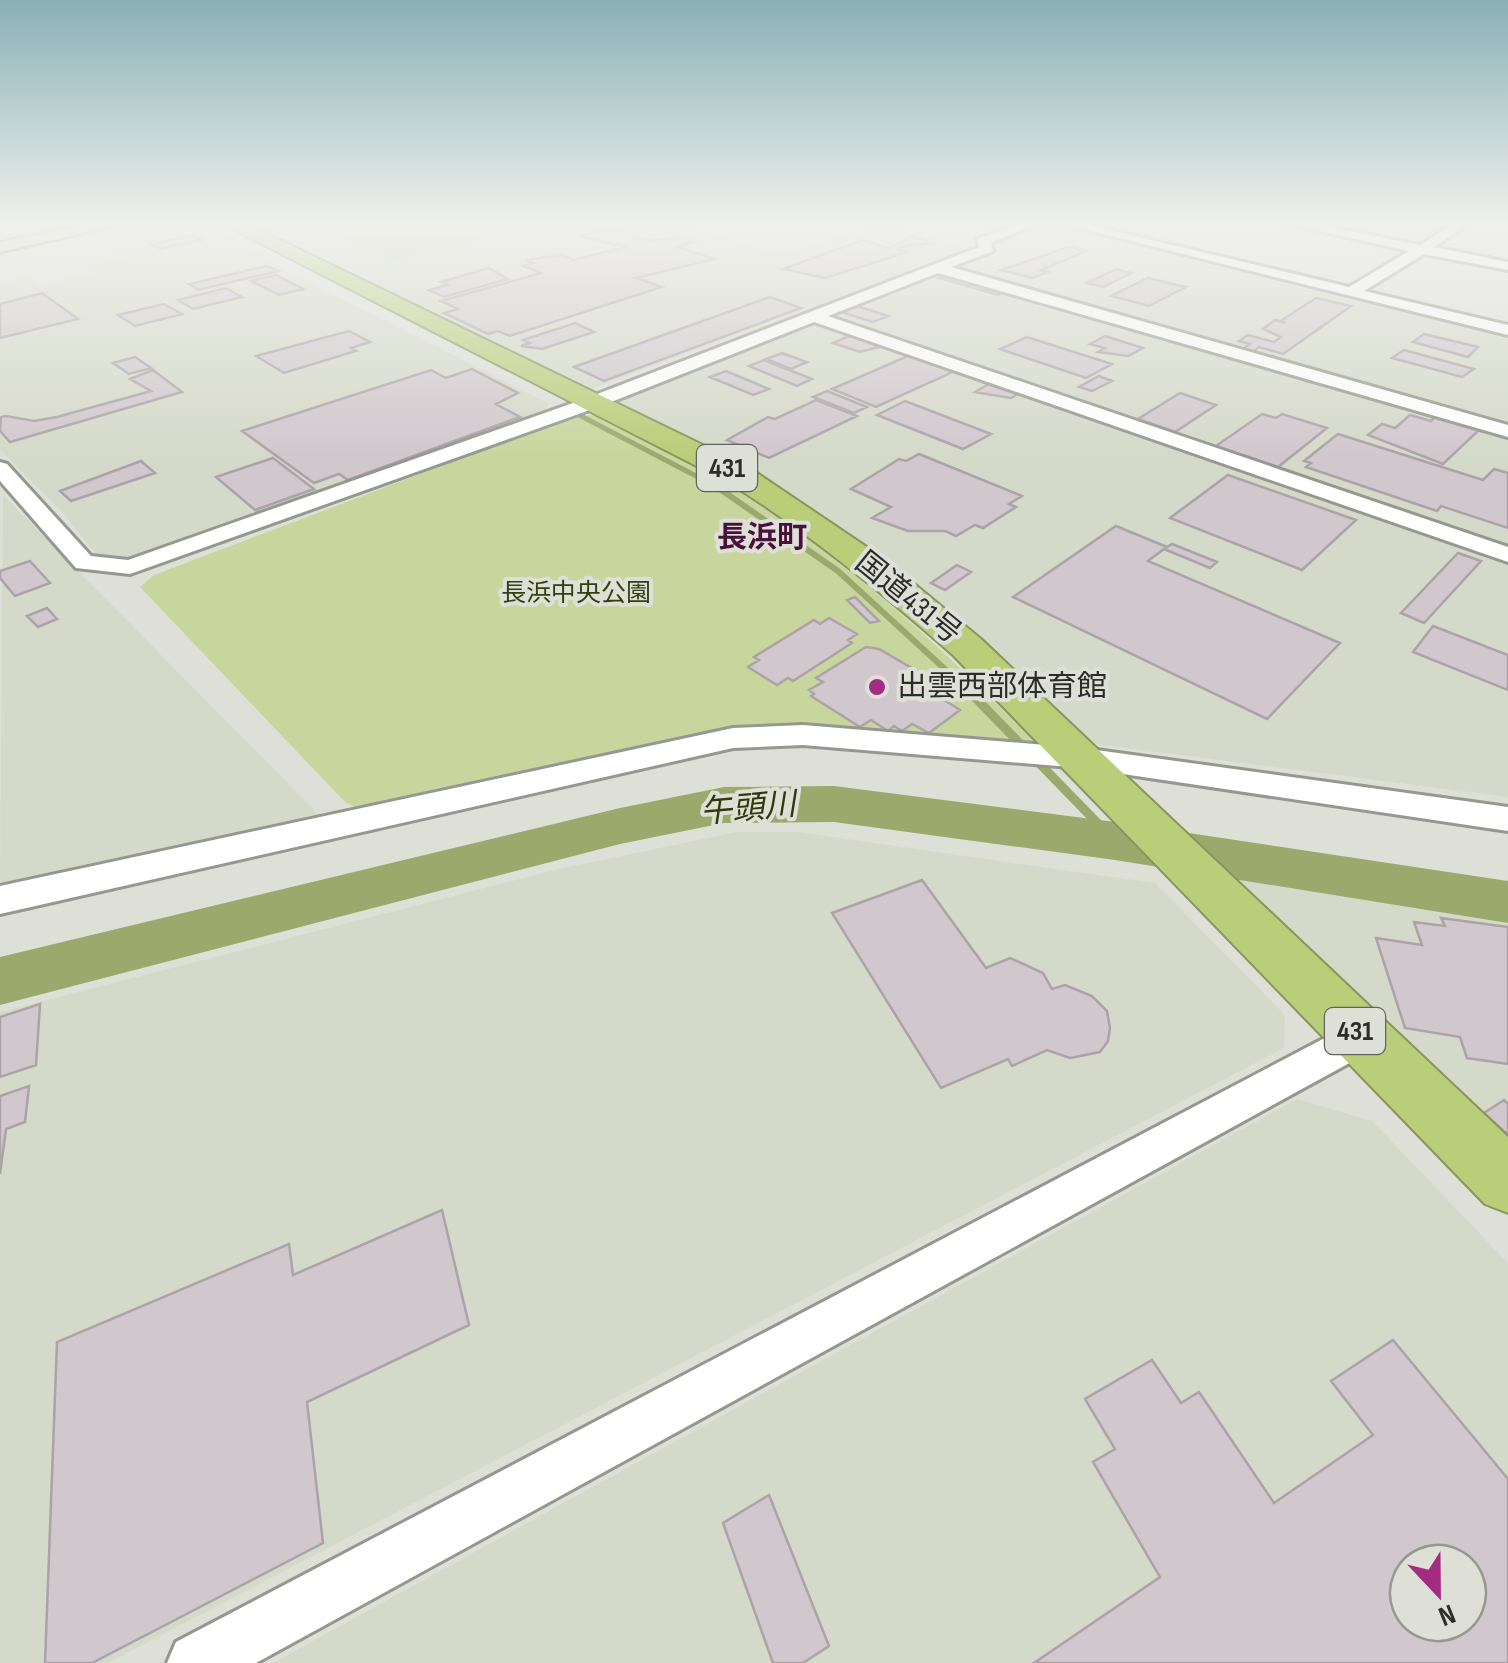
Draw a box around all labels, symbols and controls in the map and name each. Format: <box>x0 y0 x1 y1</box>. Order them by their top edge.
road number: 431 <box>697 445 757 491</box>
district label: 長浜町 <box>717 520 807 556</box>
street label: 国道431号 <box>848 544 968 652</box>
park label: 長浜中央公園 <box>501 578 651 609</box>
place label: 出雲西部体育館 <box>897 669 1107 705</box>
marker: 出雲西部体育館 <box>866 676 888 698</box>
water label: 午頭川 <box>698 785 800 833</box>
road number: 431 <box>1325 1008 1385 1054</box>
north arrow <box>1388 1543 1488 1643</box>
text: N <box>1434 1597 1460 1633</box>

